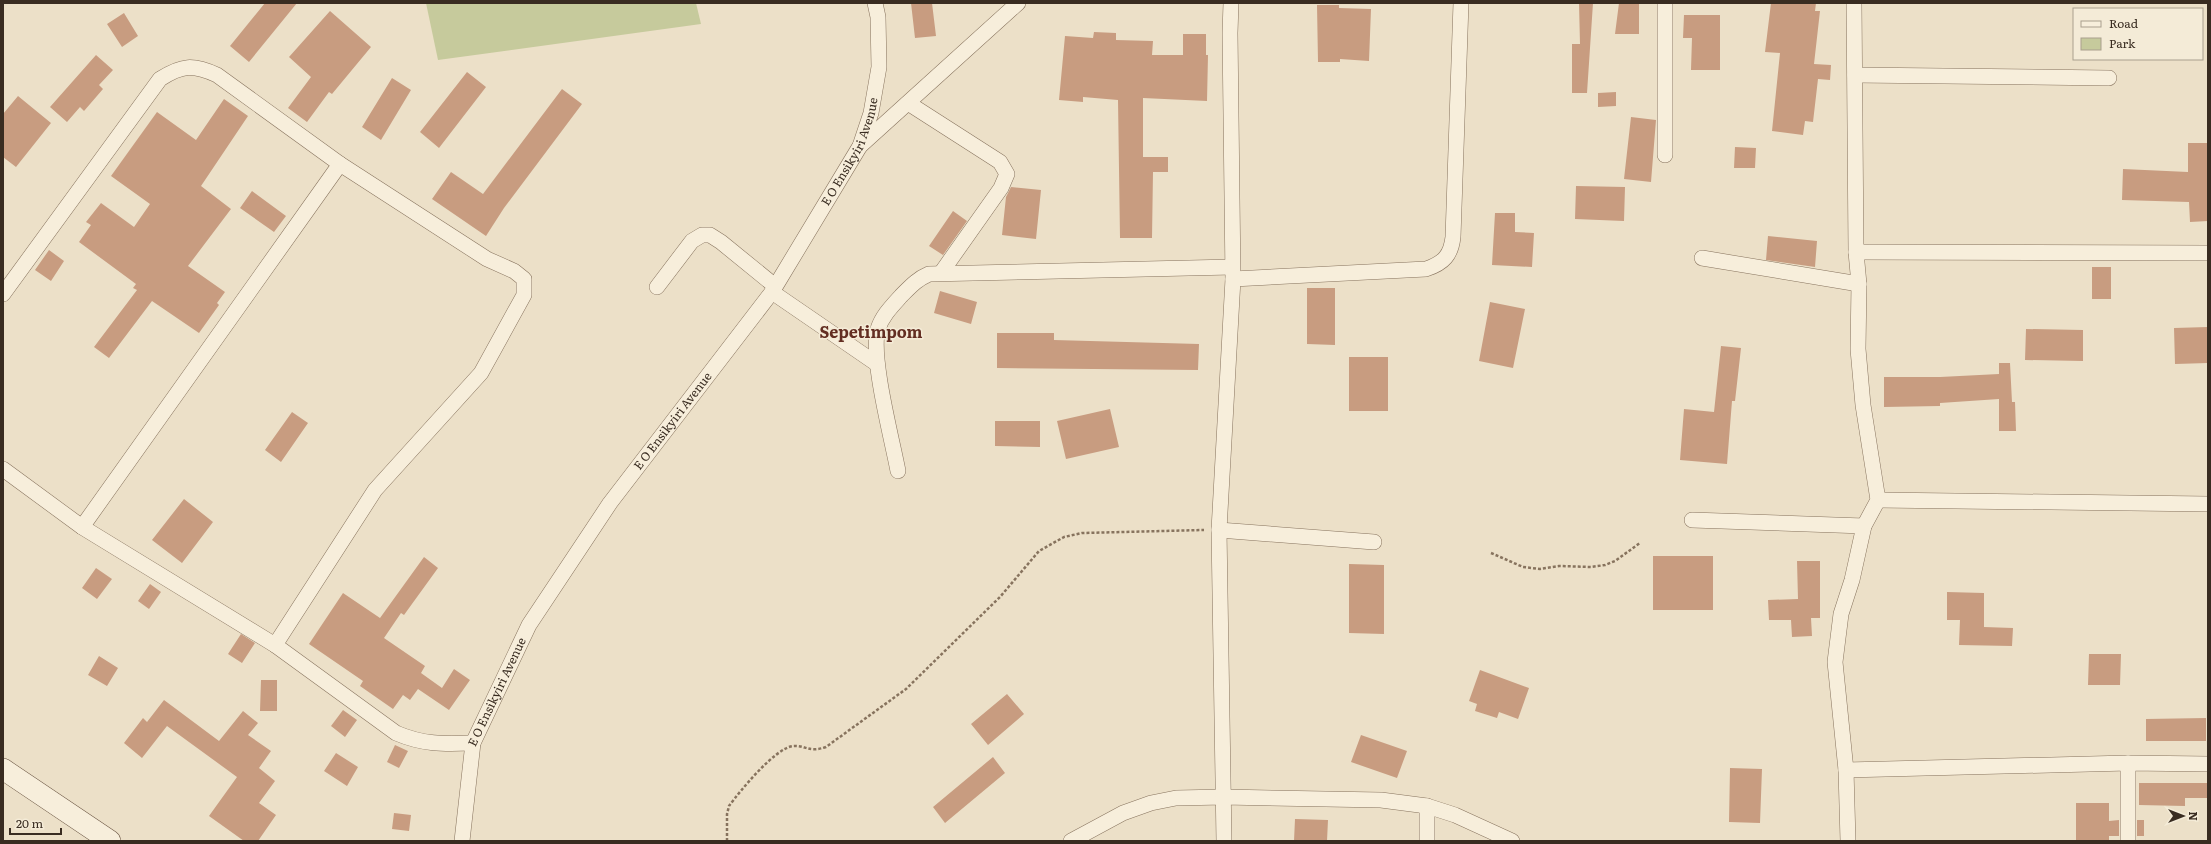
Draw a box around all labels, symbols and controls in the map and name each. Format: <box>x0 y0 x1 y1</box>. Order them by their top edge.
legend <box>2073 8 2203 60</box>
text: Road <box>2109 14 2139 32</box>
text: Park <box>2109 34 2136 52</box>
street label: E O Ensikyiri Avenue <box>816 96 882 209</box>
district label: Sepetimpom <box>819 319 923 343</box>
street label: E O Ensikyiri Avenue <box>629 368 715 473</box>
street label: E O Ensikyiri Avenue <box>463 634 530 749</box>
north arrow <box>2163 796 2203 836</box>
scale bar <box>10 810 61 836</box>
text: N <box>2186 811 2202 821</box>
text: 20 m <box>16 814 43 832</box>

